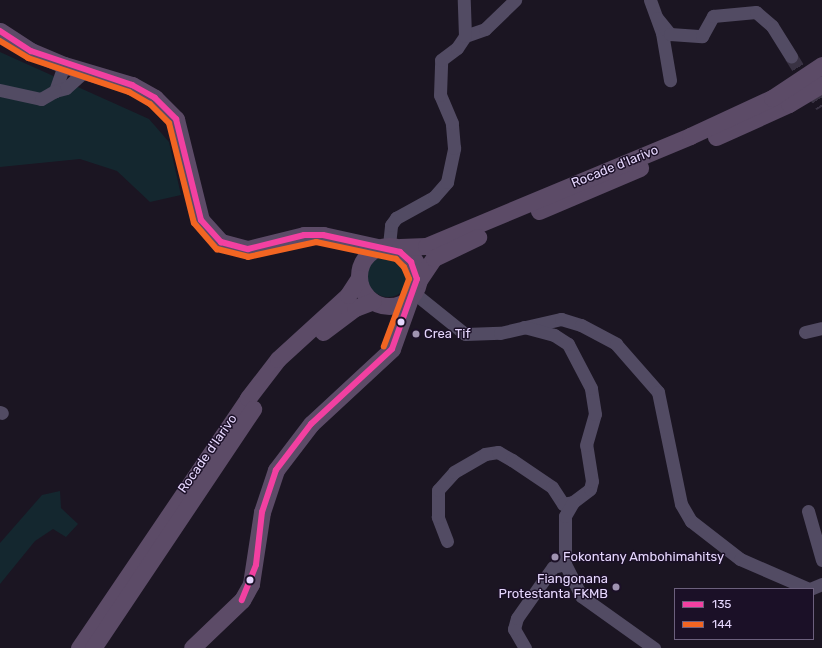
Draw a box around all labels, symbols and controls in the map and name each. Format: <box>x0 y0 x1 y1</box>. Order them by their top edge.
street label: Rocade d'Iarivo <box>569 142 661 192</box>
unlabelled marker <box>396 317 406 327</box>
place label: Crea Tif <box>424 326 471 342</box>
marker: Crea Tif <box>411 329 421 339</box>
street label: Rocade d'Iarivo <box>175 412 241 496</box>
place label: Fokontany Ambohimahitsy <box>563 549 725 565</box>
marker: Fokontany Ambohimahitsy <box>550 552 560 562</box>
place label: Fiangonana Protestanta FKMB <box>499 572 608 603</box>
unlabelled marker <box>245 575 255 585</box>
marker: Fiangonana Protestanta FKMB <box>611 582 621 592</box>
legend <box>674 588 814 640</box>
text: 135 <box>712 597 731 611</box>
text: 144 <box>712 617 732 631</box>

